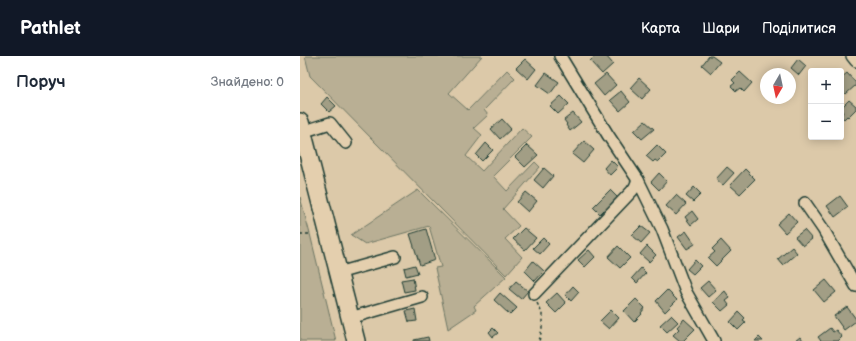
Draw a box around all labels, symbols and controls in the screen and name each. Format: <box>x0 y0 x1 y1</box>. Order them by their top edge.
text: Pathlet <box>20 17 81 40</box>
text: Карта <box>641 20 680 37</box>
text: Шари <box>702 20 740 37</box>
text: Поділитися <box>762 20 836 37</box>
north arrow <box>760 68 796 104</box>
map controls <box>808 68 844 140</box>
button: + <box>808 68 844 104</box>
text: Поруч <box>16 72 66 92</box>
text: Знайдено: 0 <box>211 74 284 90</box>
button: − <box>808 104 844 140</box>

